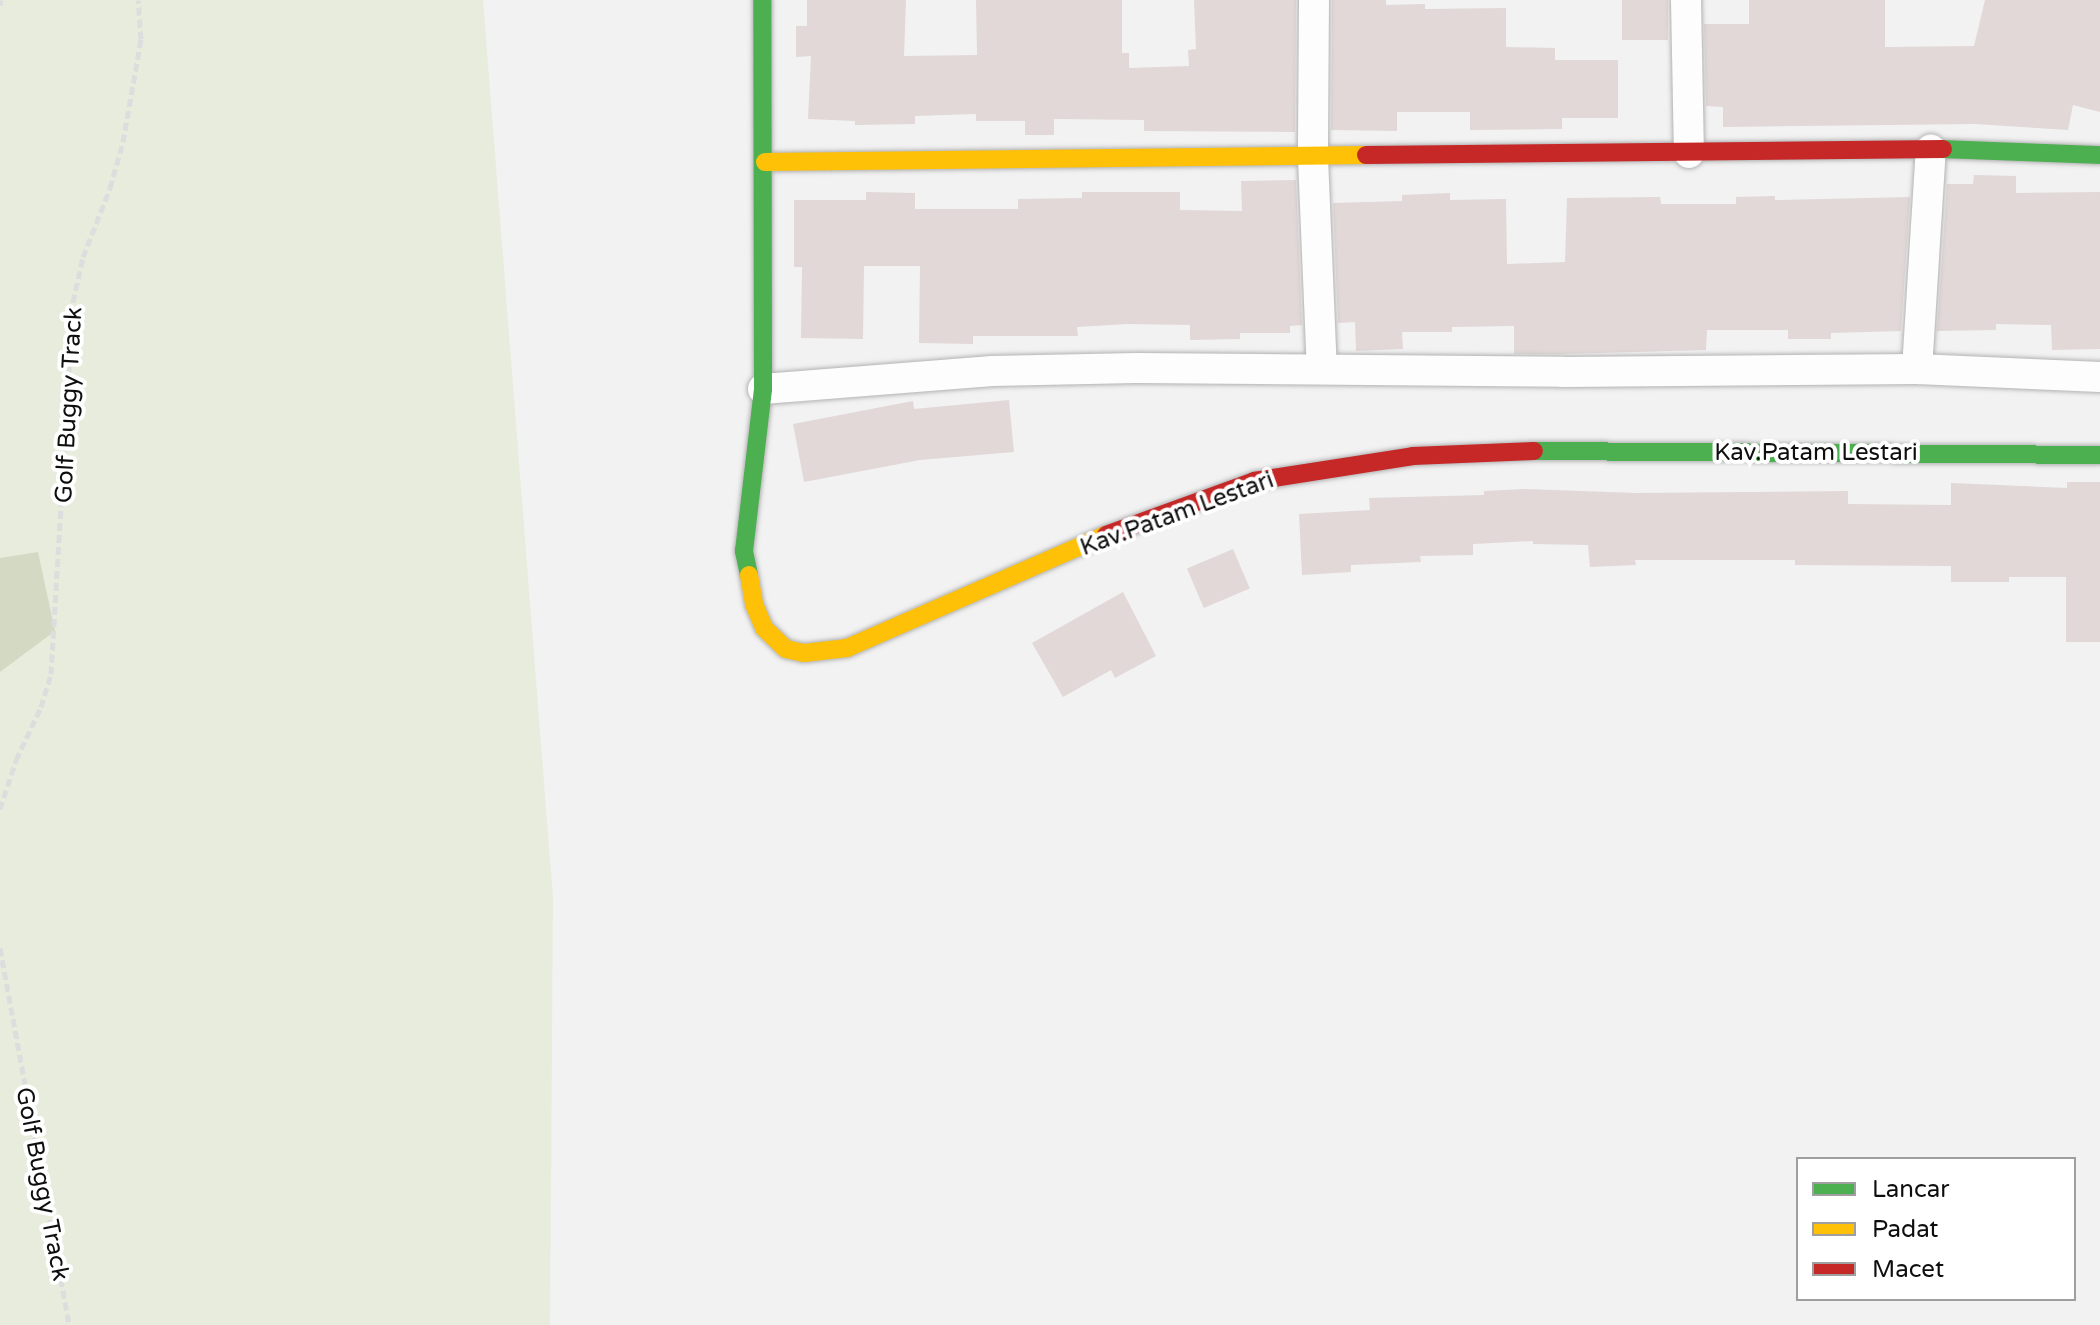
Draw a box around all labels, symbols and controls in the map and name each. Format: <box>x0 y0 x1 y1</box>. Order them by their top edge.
street label: Golf Buggy Track <box>49 306 89 504</box>
street label: Kav.Patam Lestari <box>1714 439 1918 467</box>
street label: Kav.Patam Lestari <box>1076 466 1278 562</box>
street label: Golf Buggy Track <box>9 1085 75 1283</box>
legend <box>1796 1157 2076 1301</box>
text: Lancar <box>1872 1175 1949 1204</box>
text: Padat <box>1872 1215 1939 1244</box>
text: Macet <box>1872 1255 1944 1284</box>

